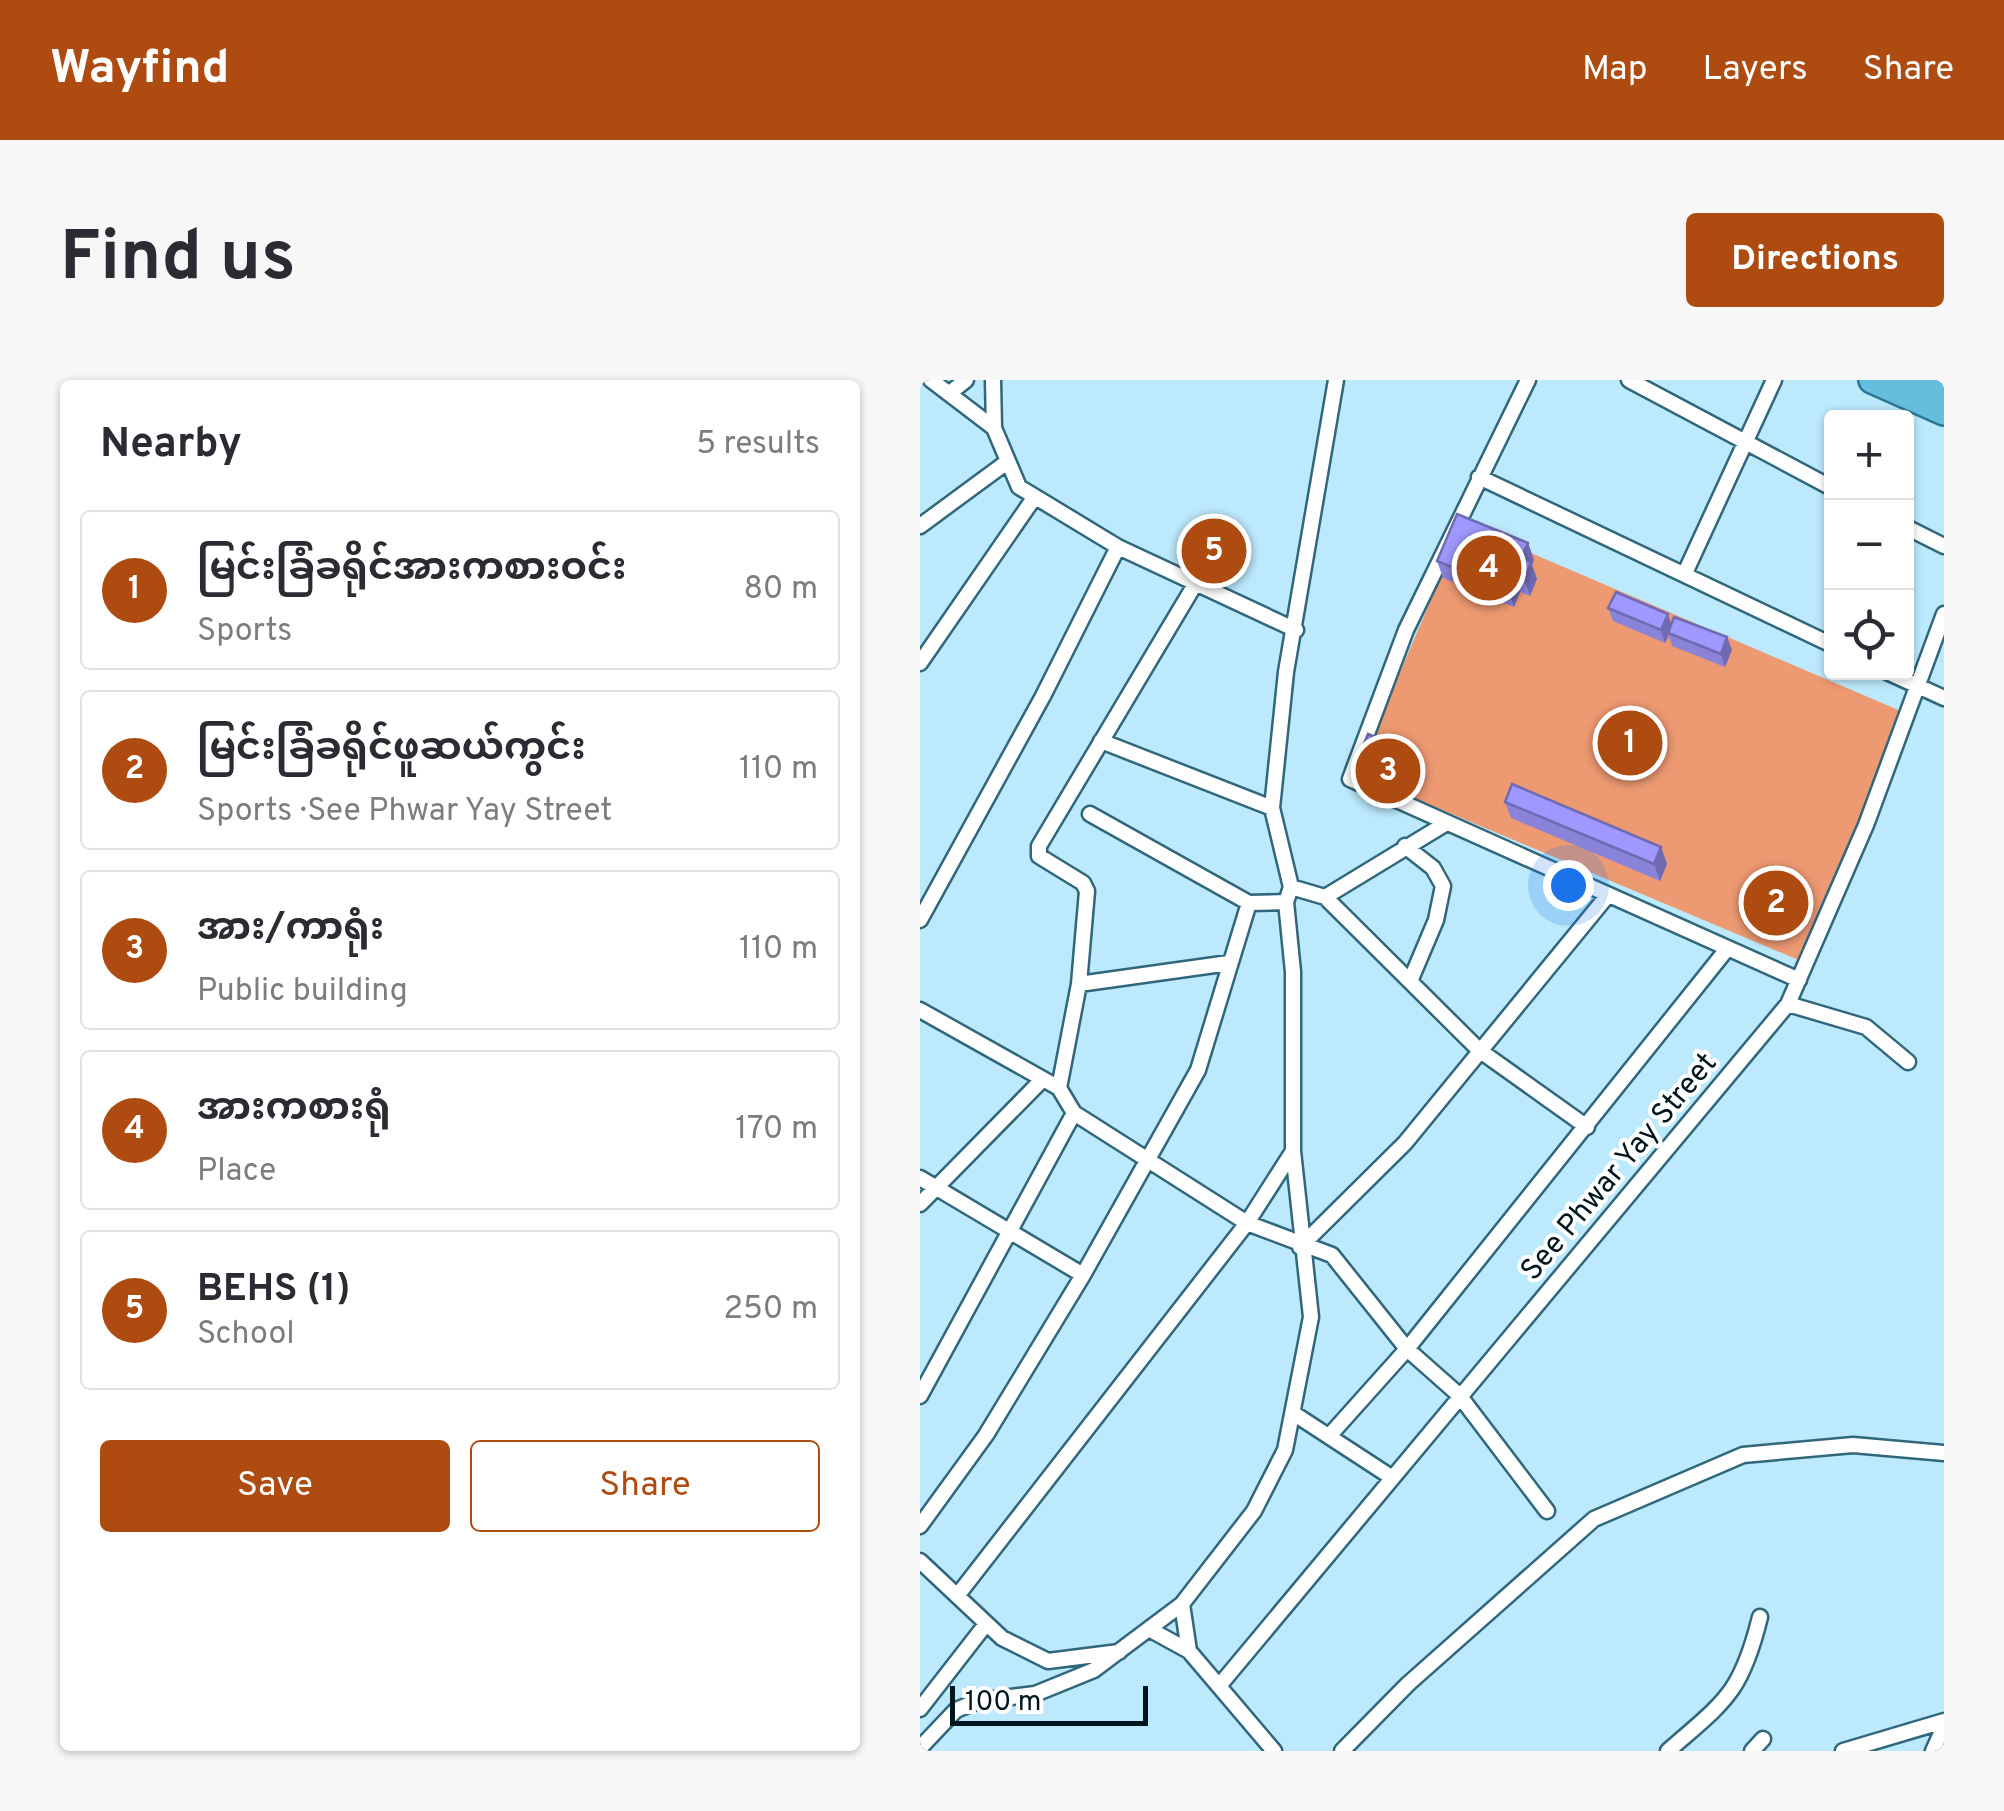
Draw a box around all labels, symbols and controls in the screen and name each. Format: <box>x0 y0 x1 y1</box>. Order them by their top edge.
text: Wayfind <box>50 40 230 100</box>
text: Map <box>1582 48 1648 92</box>
text: Layers <box>1703 48 1808 92</box>
text: Share <box>1863 48 1954 92</box>
button: Directions <box>1686 213 1944 307</box>
text: Find us <box>60 216 296 305</box>
map controls <box>1824 410 1914 680</box>
button: + <box>1824 410 1914 500</box>
text: Nearby <box>100 419 242 472</box>
text: 5 results <box>696 425 820 465</box>
button: − <box>1824 500 1914 590</box>
pin: 5 <box>1182 514 1246 588</box>
pin: 4 <box>1456 530 1522 606</box>
text: မြင်းခြံခရိုင်အားကစားဝင်း <box>197 545 627 594</box>
text: 1 <box>128 570 141 610</box>
text: 80 m <box>744 570 818 610</box>
button: locate <box>1824 590 1914 680</box>
text: Sports <box>197 612 292 652</box>
pin: 1 <box>1598 706 1662 780</box>
text: မြင်းခြံခရိုင်ဖူဆယ်ကွင်း <box>197 725 586 774</box>
pin: 3 <box>1356 734 1420 808</box>
text: 2 <box>125 750 144 790</box>
text: 110 m <box>739 750 818 790</box>
text: Sports · See Phwar Yay Street <box>197 792 612 832</box>
your location <box>1543 860 1594 911</box>
pin: 2 <box>1744 866 1808 940</box>
text: အား/ကာရုံး <box>197 905 384 954</box>
text: 3 <box>125 930 144 970</box>
text: 110 m <box>739 930 818 970</box>
text: Public building <box>197 972 408 1012</box>
street label: See Phwar Yay Street <box>1514 1046 1726 1289</box>
text: အားကစားရုံ <box>197 1085 391 1134</box>
text: 4 <box>124 1110 145 1150</box>
text: 170 m <box>735 1110 818 1150</box>
text: Place <box>197 1152 276 1192</box>
text: BEHS (1) <box>197 1266 350 1315</box>
text: 5 <box>125 1290 144 1330</box>
text: 250 m <box>723 1290 818 1330</box>
text: School <box>197 1315 295 1355</box>
button: Save <box>100 1440 450 1532</box>
button: Share <box>470 1440 820 1532</box>
scale bar <box>950 1681 1148 1726</box>
text: 100 m <box>965 1685 1041 1721</box>

